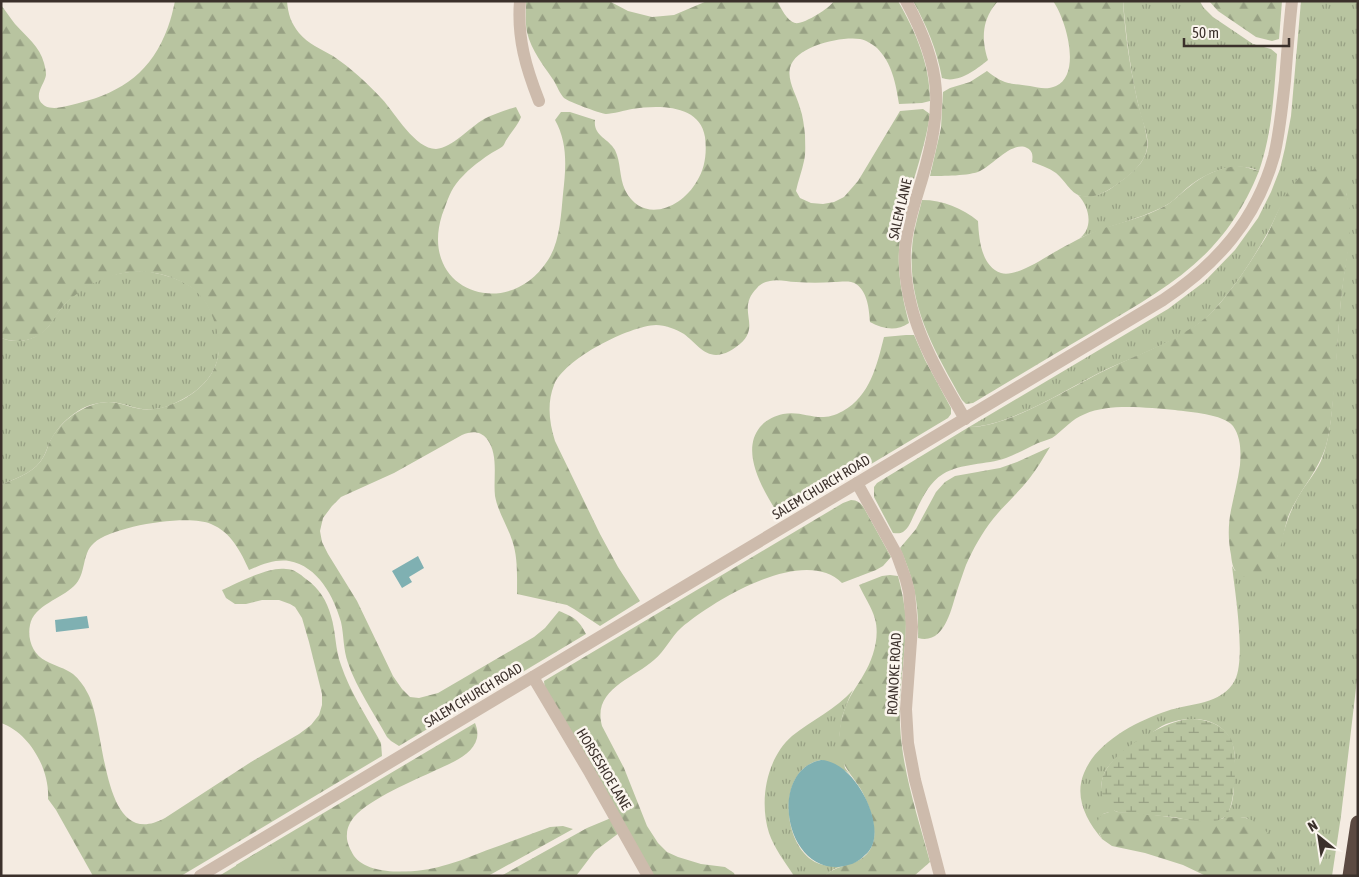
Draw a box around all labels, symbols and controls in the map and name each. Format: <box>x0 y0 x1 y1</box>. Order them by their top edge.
scale bar <box>1184 15 1289 47</box>
text: 50 m <box>1192 24 1219 41</box>
street label: SALEM LANE <box>885 177 915 241</box>
street label: SALEM CHURCH ROAD <box>769 451 873 522</box>
street label: ROANOKE ROAD <box>884 632 904 716</box>
street label: SALEM CHURCH ROAD <box>421 659 525 730</box>
street label: HORSESHOE LANE <box>574 726 634 812</box>
north arrow <box>1294 812 1344 862</box>
text: N <box>1305 817 1320 835</box>

